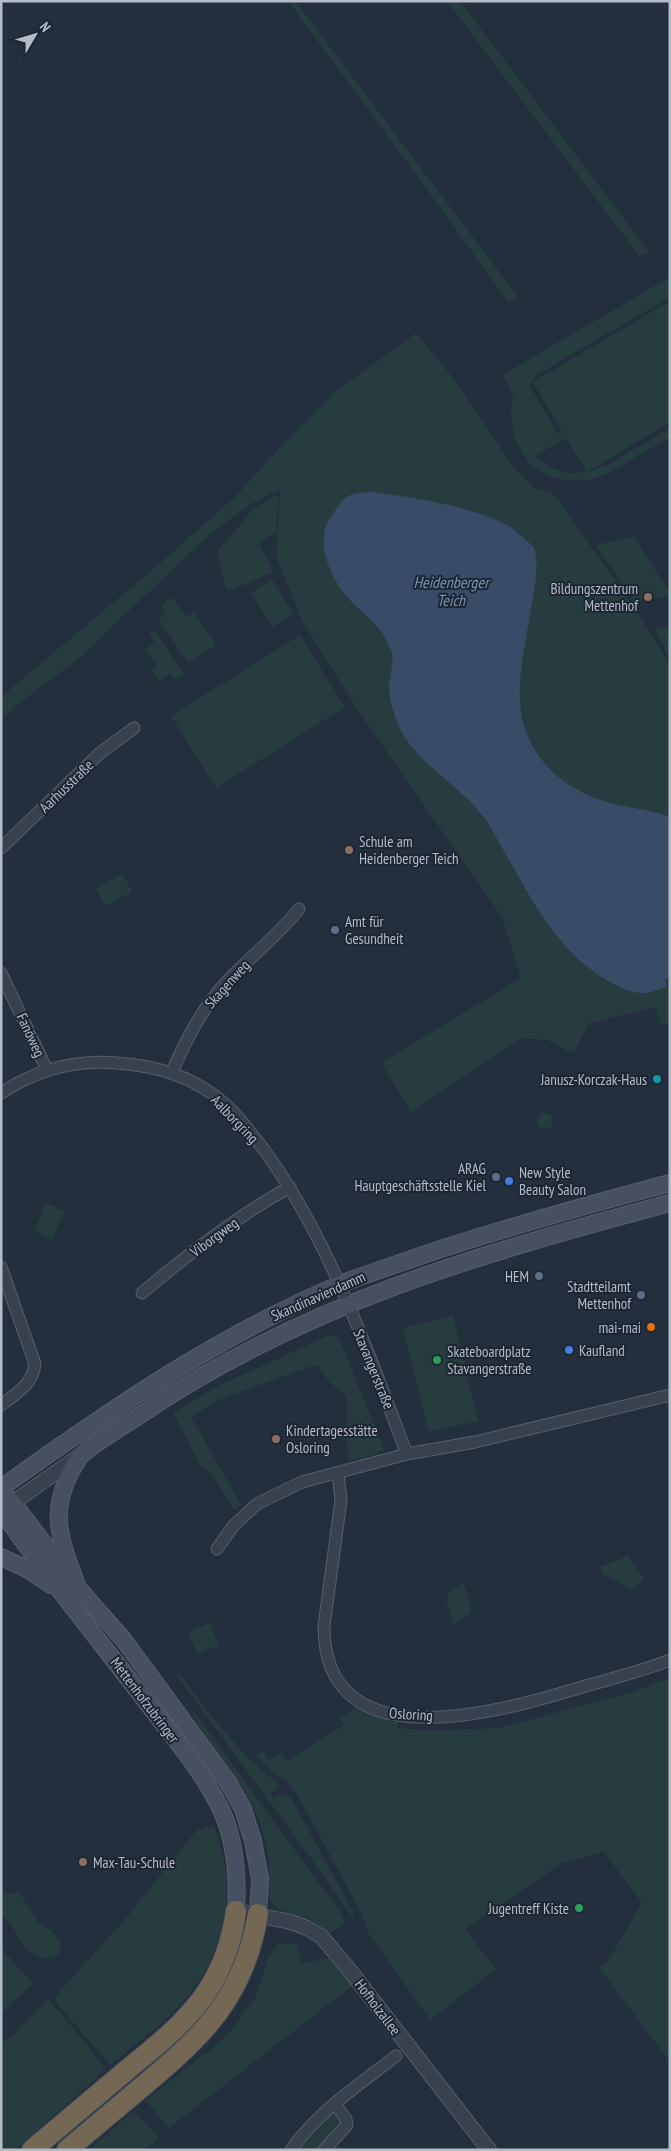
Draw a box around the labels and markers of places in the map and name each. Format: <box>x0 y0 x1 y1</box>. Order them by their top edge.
place label: Bildungszentrum Mettenhof <box>551 579 639 615</box>
marker: Bildungszentrum Mettenhof <box>642 591 654 603</box>
place label: Schule am Heidenberger Teich <box>359 832 459 868</box>
marker: Schule am Heidenberger Teich <box>343 844 355 856</box>
place label: Amt für Gesundheit <box>345 912 403 948</box>
marker: Amt für Gesundheit <box>329 924 341 936</box>
place label: Janusz-Korczak-Haus <box>540 1070 647 1089</box>
marker: Janusz-Korczak-Haus <box>651 1073 663 1085</box>
place label: ARAG Hauptgeschäftsstelle Kiel <box>354 1159 486 1195</box>
place label: New Style Beauty Salon <box>519 1163 586 1199</box>
marker: ARAG Hauptgeschäftsstelle Kiel <box>490 1171 502 1183</box>
marker: New Style Beauty Salon <box>503 1175 515 1187</box>
place label: HEM <box>505 1267 529 1286</box>
marker: HEM <box>533 1270 545 1282</box>
place label: Stadtteilamt Mettenhof <box>567 1277 632 1313</box>
marker: Stadtteilamt Mettenhof <box>635 1289 647 1301</box>
place label: mai-mai <box>599 1318 641 1337</box>
marker: mai-mai <box>645 1321 657 1333</box>
place label: Kaufland <box>579 1341 625 1360</box>
place label: Skateboardplatz Stavangerstraße <box>447 1342 532 1378</box>
marker: Kaufland <box>563 1344 575 1356</box>
marker: Skateboardplatz Stavangerstraße <box>431 1354 443 1366</box>
place label: Kindertagesstätte Osloring <box>286 1421 378 1457</box>
marker: Kindertagesstätte Osloring <box>270 1433 282 1445</box>
place label: Max-Tau-Schule <box>93 1853 175 1872</box>
marker: Max-Tau-Schule <box>77 1856 89 1868</box>
place label: Jugentreff Kiste <box>487 1899 569 1918</box>
marker: Jugentreff Kiste <box>573 1902 585 1914</box>

